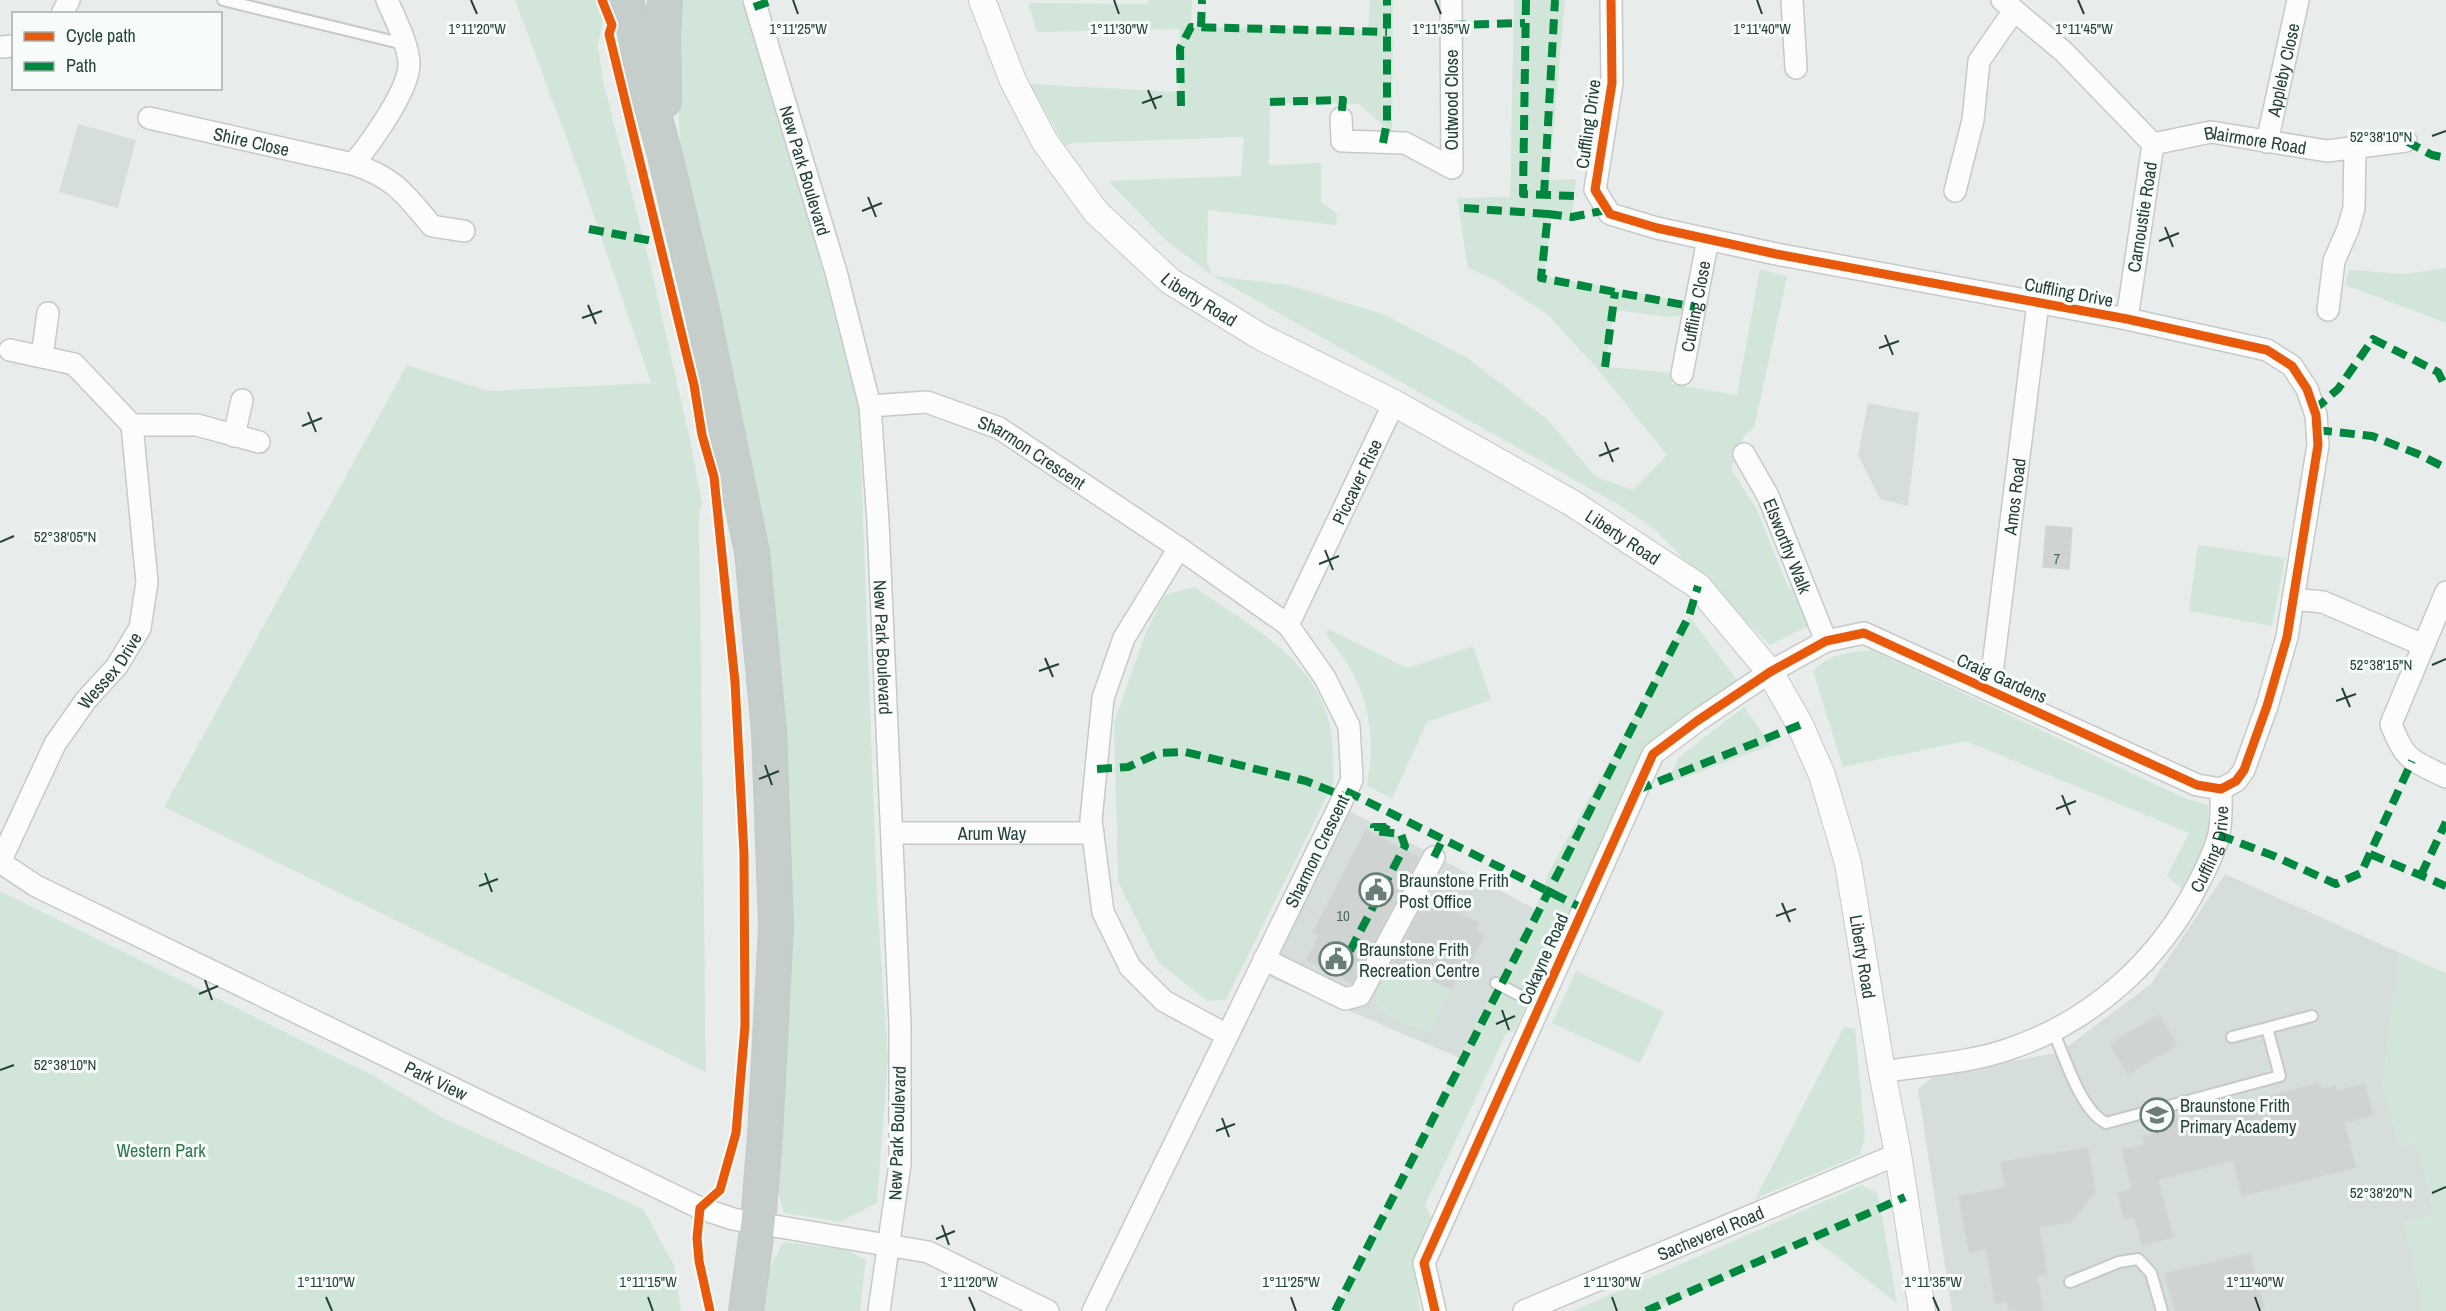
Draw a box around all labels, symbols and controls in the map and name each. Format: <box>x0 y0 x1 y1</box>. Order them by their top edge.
legend <box>12 12 222 90</box>
text: 1°11'20"W <box>448 18 506 39</box>
text: 1°11'25"W <box>769 18 827 39</box>
text: 1°11'30"W <box>1090 18 1148 39</box>
text: 1°11'35"W <box>1412 18 1470 39</box>
text: 1°11'40"W <box>1733 18 1791 39</box>
text: 1°11'45"W <box>2055 18 2113 39</box>
street label: Appleby Close <box>2260 20 2305 120</box>
text: Cycle path <box>66 23 136 48</box>
street label: Outwood Close <box>1439 50 1464 150</box>
text: Path <box>66 53 96 78</box>
street label: Cuffling Drive <box>1569 78 1607 170</box>
street label: New Park Boulevard <box>774 102 837 239</box>
street label: Blairmore Road <box>2202 119 2308 160</box>
street label: Shire Close <box>211 120 292 162</box>
text: 52°38'10"N <box>2350 126 2412 147</box>
street label: Carnoustie Road <box>2121 160 2163 274</box>
street label: Cuffling Close <box>1674 258 1716 354</box>
street label: Liberty Road <box>1156 267 1242 332</box>
street label: Cuffling Drive <box>2022 271 2116 313</box>
street label: Sharmon Crescent <box>975 409 1091 495</box>
street label: Piccaver Rise <box>1325 435 1388 528</box>
street label: Amos Road <box>1997 457 2031 537</box>
street label: Elsworthy Walk <box>1758 495 1818 598</box>
street label: Liberty Road <box>1581 503 1665 570</box>
text: 52°38'05"N <box>34 526 96 547</box>
house number: 7 <box>2054 548 2061 569</box>
street label: New Park Boulevard <box>868 579 899 715</box>
street label: Wessex Drive <box>71 627 147 714</box>
street label: Craig Gardens <box>1953 647 2051 709</box>
text: 52°38'15"N <box>2350 654 2412 675</box>
street label: Sharmon Crescent <box>1279 790 1355 912</box>
street label: Cuffling Drive <box>2183 806 2234 896</box>
street label: Arum Way <box>957 821 1027 846</box>
place label: Braunstone Frith Post Office <box>1399 868 1509 914</box>
public building icon: Braunstone Frith Post Office <box>1358 872 1394 908</box>
house number: 10 <box>1336 905 1350 926</box>
street label: Cokayne Road <box>1512 909 1574 1009</box>
street label: Liberty Road <box>1844 913 1882 1000</box>
place label: Braunstone Frith Recreation Centre <box>1359 937 1480 983</box>
public building icon: Braunstone Frith Recreation Centre <box>1318 941 1354 977</box>
text: 52°38'10"N <box>34 1054 96 1075</box>
street label: Park View <box>401 1054 472 1106</box>
street label: New Park Boulevard <box>882 1065 912 1201</box>
place label: Braunstone Frith Primary Academy <box>2180 1093 2297 1139</box>
school or university icon: Braunstone Frith Primary Academy <box>2139 1097 2175 1133</box>
park label: Western Park <box>116 1138 206 1163</box>
text: 52°38'20"N <box>2350 1182 2412 1203</box>
street label: Sacheverel Road <box>1653 1199 1767 1266</box>
text: 1°11'10"W <box>297 1271 355 1292</box>
text: 1°11'15"W <box>619 1271 677 1292</box>
text: 1°11'20"W <box>940 1271 998 1292</box>
text: 1°11'25"W <box>1262 1271 1320 1292</box>
text: 1°11'30"W <box>1583 1271 1641 1292</box>
text: 1°11'35"W <box>1904 1271 1962 1292</box>
text: 1°11'40"W <box>2226 1271 2284 1292</box>

